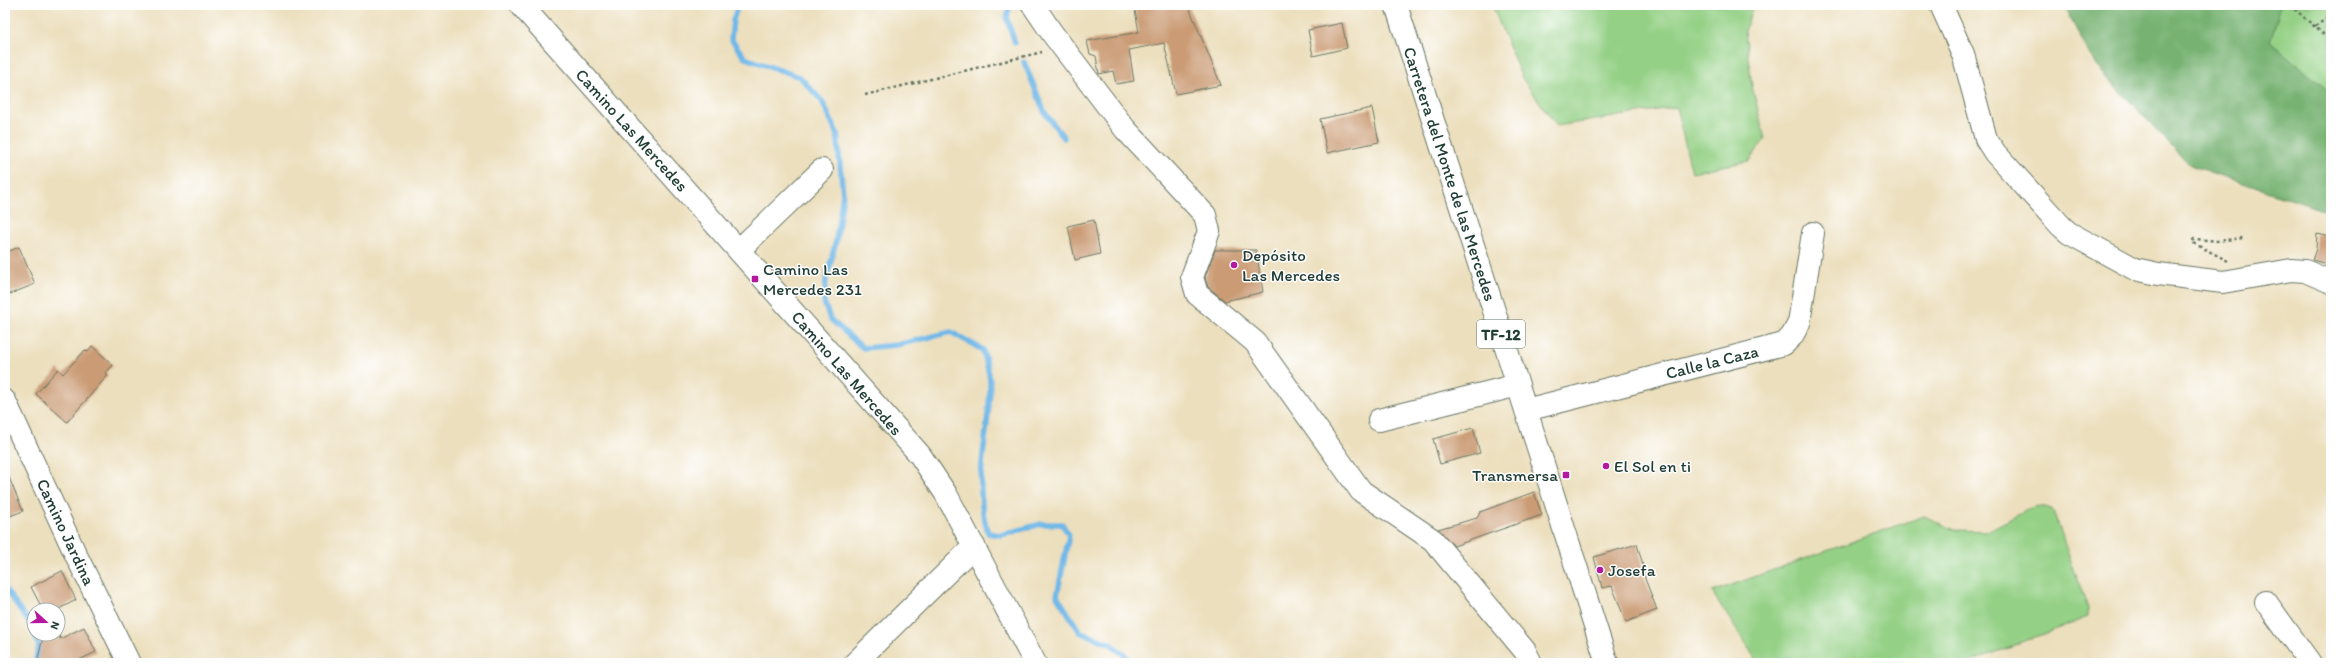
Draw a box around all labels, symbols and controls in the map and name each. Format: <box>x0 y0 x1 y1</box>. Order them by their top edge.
street label: Carretera del Monte de las Mercedes <box>1399 44 1501 304</box>
street label: Camino Las Mercedes <box>572 64 692 196</box>
place label: Depósito Las Mercedes <box>1242 245 1340 285</box>
place label: Camino Las Mercedes 231 <box>763 259 862 299</box>
marker: Depósito Las Mercedes <box>1229 260 1239 270</box>
marker: Camino Las Mercedes 231 <box>750 274 760 284</box>
street label: Camino Las Mercedes <box>788 307 906 439</box>
road number: TF-12 <box>1477 320 1525 348</box>
street label: Calle la Caza <box>1664 341 1760 383</box>
place label: El Sol en ti <box>1614 456 1691 476</box>
marker: El Sol en ti <box>1601 461 1611 471</box>
place label: Transmersa <box>1472 465 1558 485</box>
marker: Transmersa <box>1561 470 1571 480</box>
street label: Camino Jardina <box>33 476 99 589</box>
place label: Josefa <box>1608 560 1656 580</box>
marker: Josefa <box>1595 565 1605 575</box>
north arrow <box>26 602 66 642</box>
text: N <box>47 620 62 631</box>

